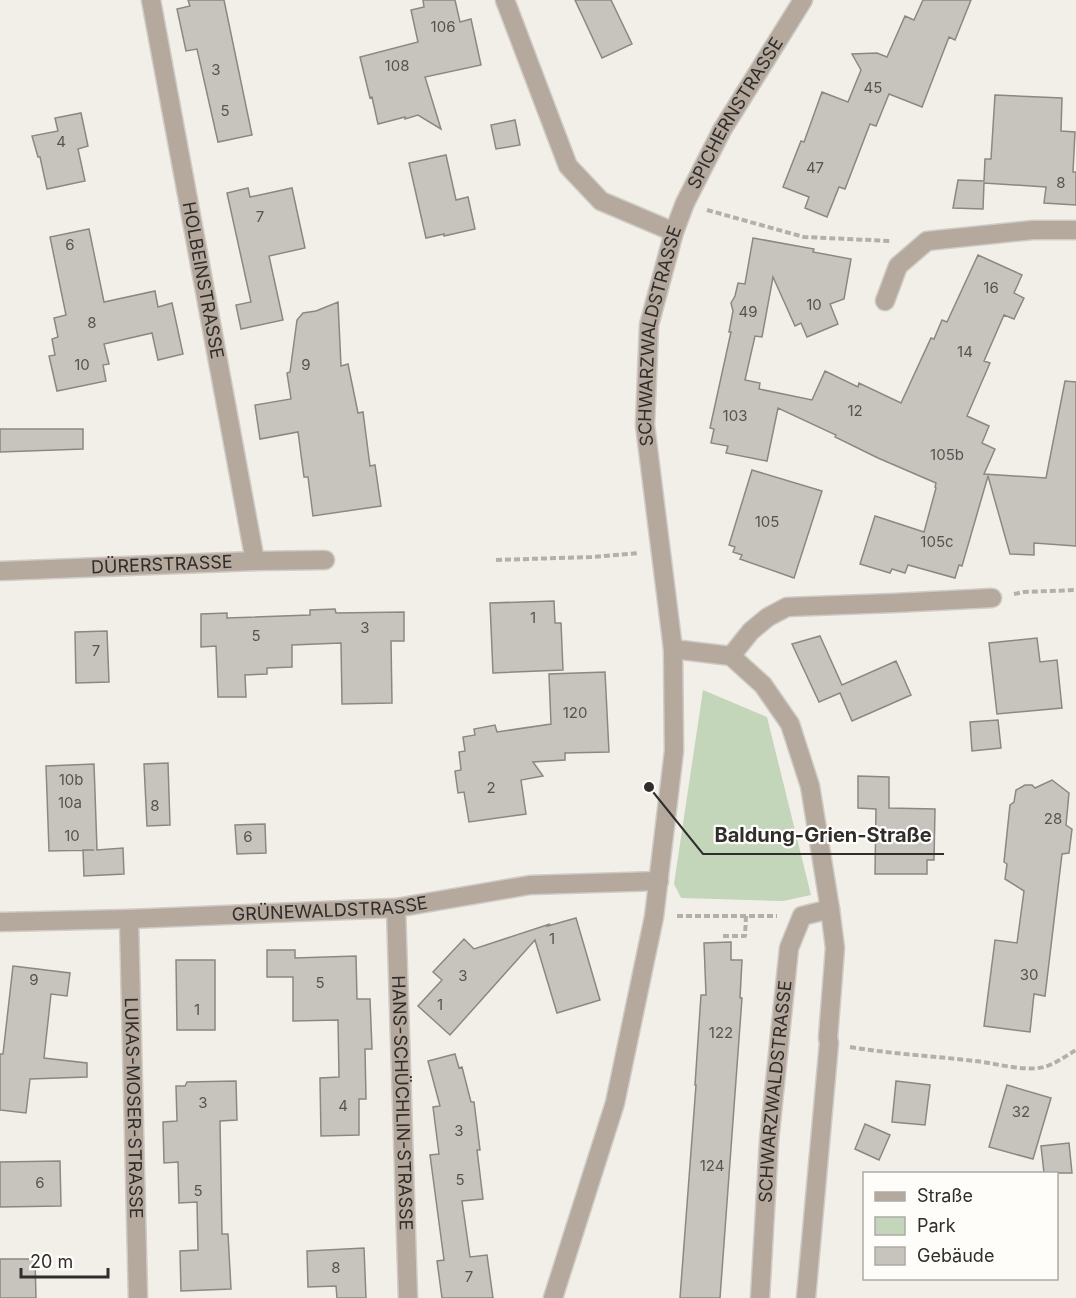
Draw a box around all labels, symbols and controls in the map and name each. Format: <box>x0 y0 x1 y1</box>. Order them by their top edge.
house number: 106 <box>431 17 455 36</box>
street label: SPICHERNSTRASSE <box>683 33 787 192</box>
house number: 108 <box>385 56 409 75</box>
house number: 3 <box>211 60 221 79</box>
house number: 45 <box>864 78 882 97</box>
house number: 5 <box>220 101 230 120</box>
house number: 4 <box>56 132 66 151</box>
house number: 47 <box>806 158 824 177</box>
house number: 8 <box>1056 173 1066 192</box>
street label: HOLBEINSTRASSE <box>179 200 228 360</box>
house number: 7 <box>256 207 264 226</box>
street label: SCHWARZWALDSTRASSE <box>634 223 685 448</box>
house number: 6 <box>65 235 75 254</box>
house number: 16 <box>983 278 999 297</box>
house number: 10 <box>806 295 822 314</box>
house number: 49 <box>739 302 758 321</box>
house number: 8 <box>87 313 97 332</box>
house number: 14 <box>957 342 973 361</box>
house number: 10 <box>74 355 90 374</box>
house number: 9 <box>301 355 311 374</box>
house number: 12 <box>847 401 863 420</box>
house number: 103 <box>723 406 747 425</box>
house number: 105b <box>930 445 964 464</box>
house number: 105 <box>755 512 779 531</box>
house number: 105c <box>920 532 954 551</box>
street label: DÜRERSTRASSE <box>91 551 233 577</box>
house number: 1 <box>530 608 536 627</box>
house number: 3 <box>360 618 370 637</box>
house number: 5 <box>251 626 261 645</box>
house number: 7 <box>92 641 100 660</box>
house number: 120 <box>563 703 587 722</box>
house number: 10b <box>59 770 83 789</box>
house number: 2 <box>486 778 496 797</box>
house number: 10a <box>58 793 82 812</box>
house number: 8 <box>150 796 160 815</box>
house number: 28 <box>1044 809 1062 828</box>
callout: Baldung-Grien-Straße <box>703 816 944 854</box>
text: Baldung-Grien-Straße <box>714 823 932 847</box>
house number: 10 <box>64 826 80 845</box>
house number: 6 <box>243 827 253 846</box>
street label: GRÜNEWALDSTRASSE <box>231 892 429 925</box>
house number: 1 <box>549 929 555 948</box>
house number: 30 <box>1020 965 1038 984</box>
house number: 3 <box>458 966 468 985</box>
house number: 9 <box>29 970 39 989</box>
house number: 5 <box>315 973 325 992</box>
street label: HANS-SCHÜCHLIN-STRASSE <box>388 975 417 1231</box>
street label: SCHWARZWALDSTRASSE <box>754 979 796 1204</box>
house number: 1 <box>437 995 443 1014</box>
street label: LUKAS-MOSER-STRASSE <box>121 997 147 1219</box>
house number: 1 <box>194 1000 200 1019</box>
house number: 122 <box>709 1023 733 1042</box>
house number: 3 <box>198 1093 208 1112</box>
house number: 4 <box>338 1096 348 1115</box>
house number: 32 <box>1012 1102 1030 1121</box>
house number: 3 <box>454 1121 464 1140</box>
house number: 124 <box>700 1156 724 1175</box>
house number: 5 <box>455 1170 465 1189</box>
legend <box>863 1172 1058 1280</box>
house number: 6 <box>35 1173 45 1192</box>
house number: 5 <box>193 1181 203 1200</box>
text: Straße <box>917 1185 973 1206</box>
text: Park <box>917 1215 956 1236</box>
scale bar <box>21 1241 108 1279</box>
text: Gebäude <box>917 1245 994 1266</box>
text: 20 m <box>30 1251 73 1272</box>
house number: 8 <box>331 1258 341 1277</box>
house number: 7 <box>465 1267 473 1286</box>

